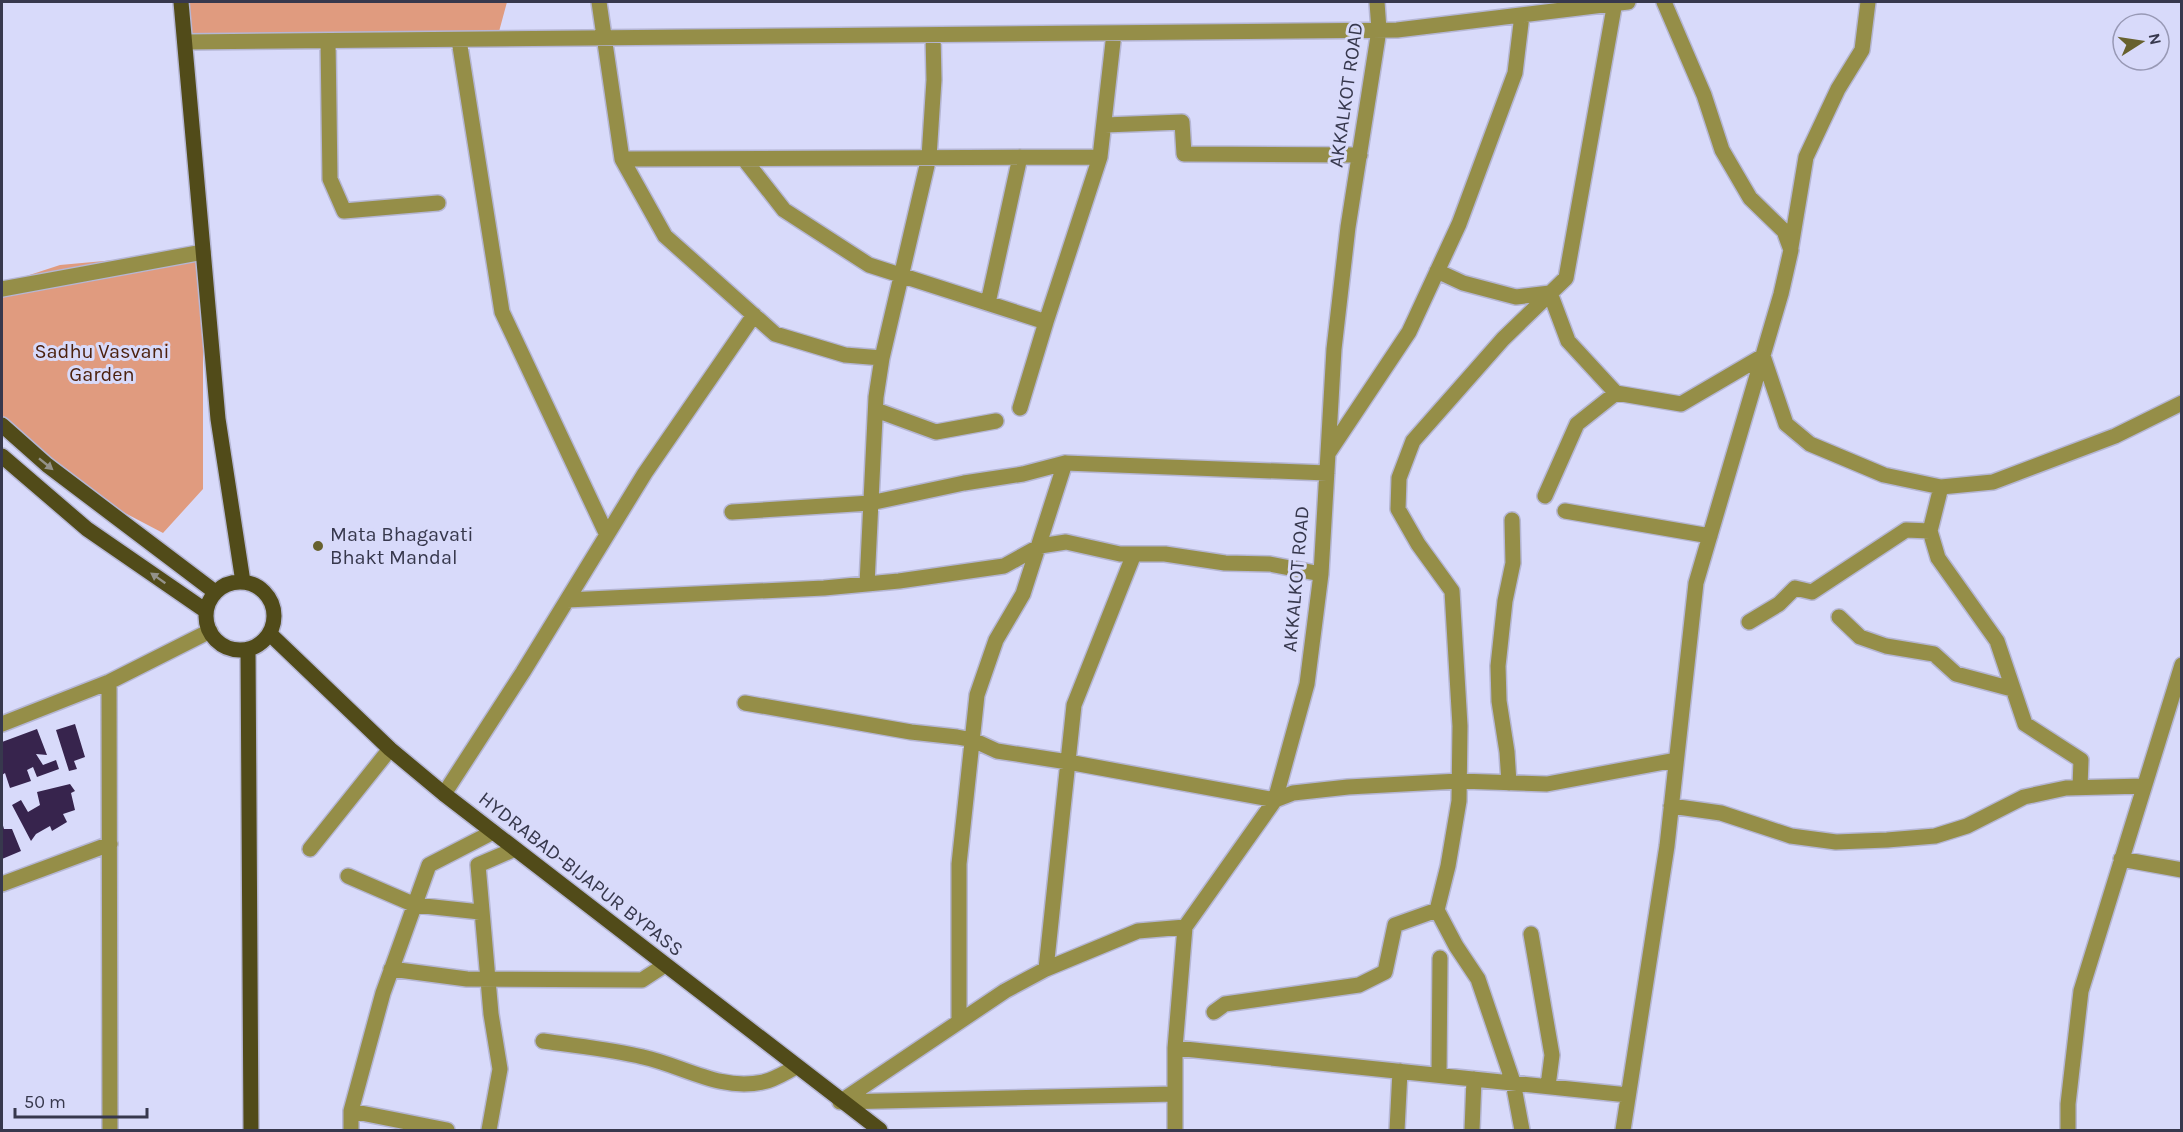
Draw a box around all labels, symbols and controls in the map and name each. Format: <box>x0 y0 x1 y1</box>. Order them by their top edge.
north arrow <box>2111 12 2171 72</box>
street label: AKKALKOT ROAD <box>1324 21 1368 169</box>
text: N <box>2145 31 2166 47</box>
park label: Sadhu Vasvani Garden <box>34 340 170 386</box>
one-way arrow <box>38 457 54 470</box>
street label: AKKALKOT ROAD <box>1278 505 1314 653</box>
place label: Mata Bhagavati Bhakt Mandal <box>330 523 474 569</box>
marker: Mata Bhagavati Bhakt Mandal <box>311 539 325 553</box>
one-way arrow <box>151 572 167 584</box>
street label: HYDRABAD-BIJAPUR BYPASS <box>474 787 688 961</box>
scale bar <box>15 1081 147 1119</box>
text: 50 m <box>24 1091 66 1113</box>

